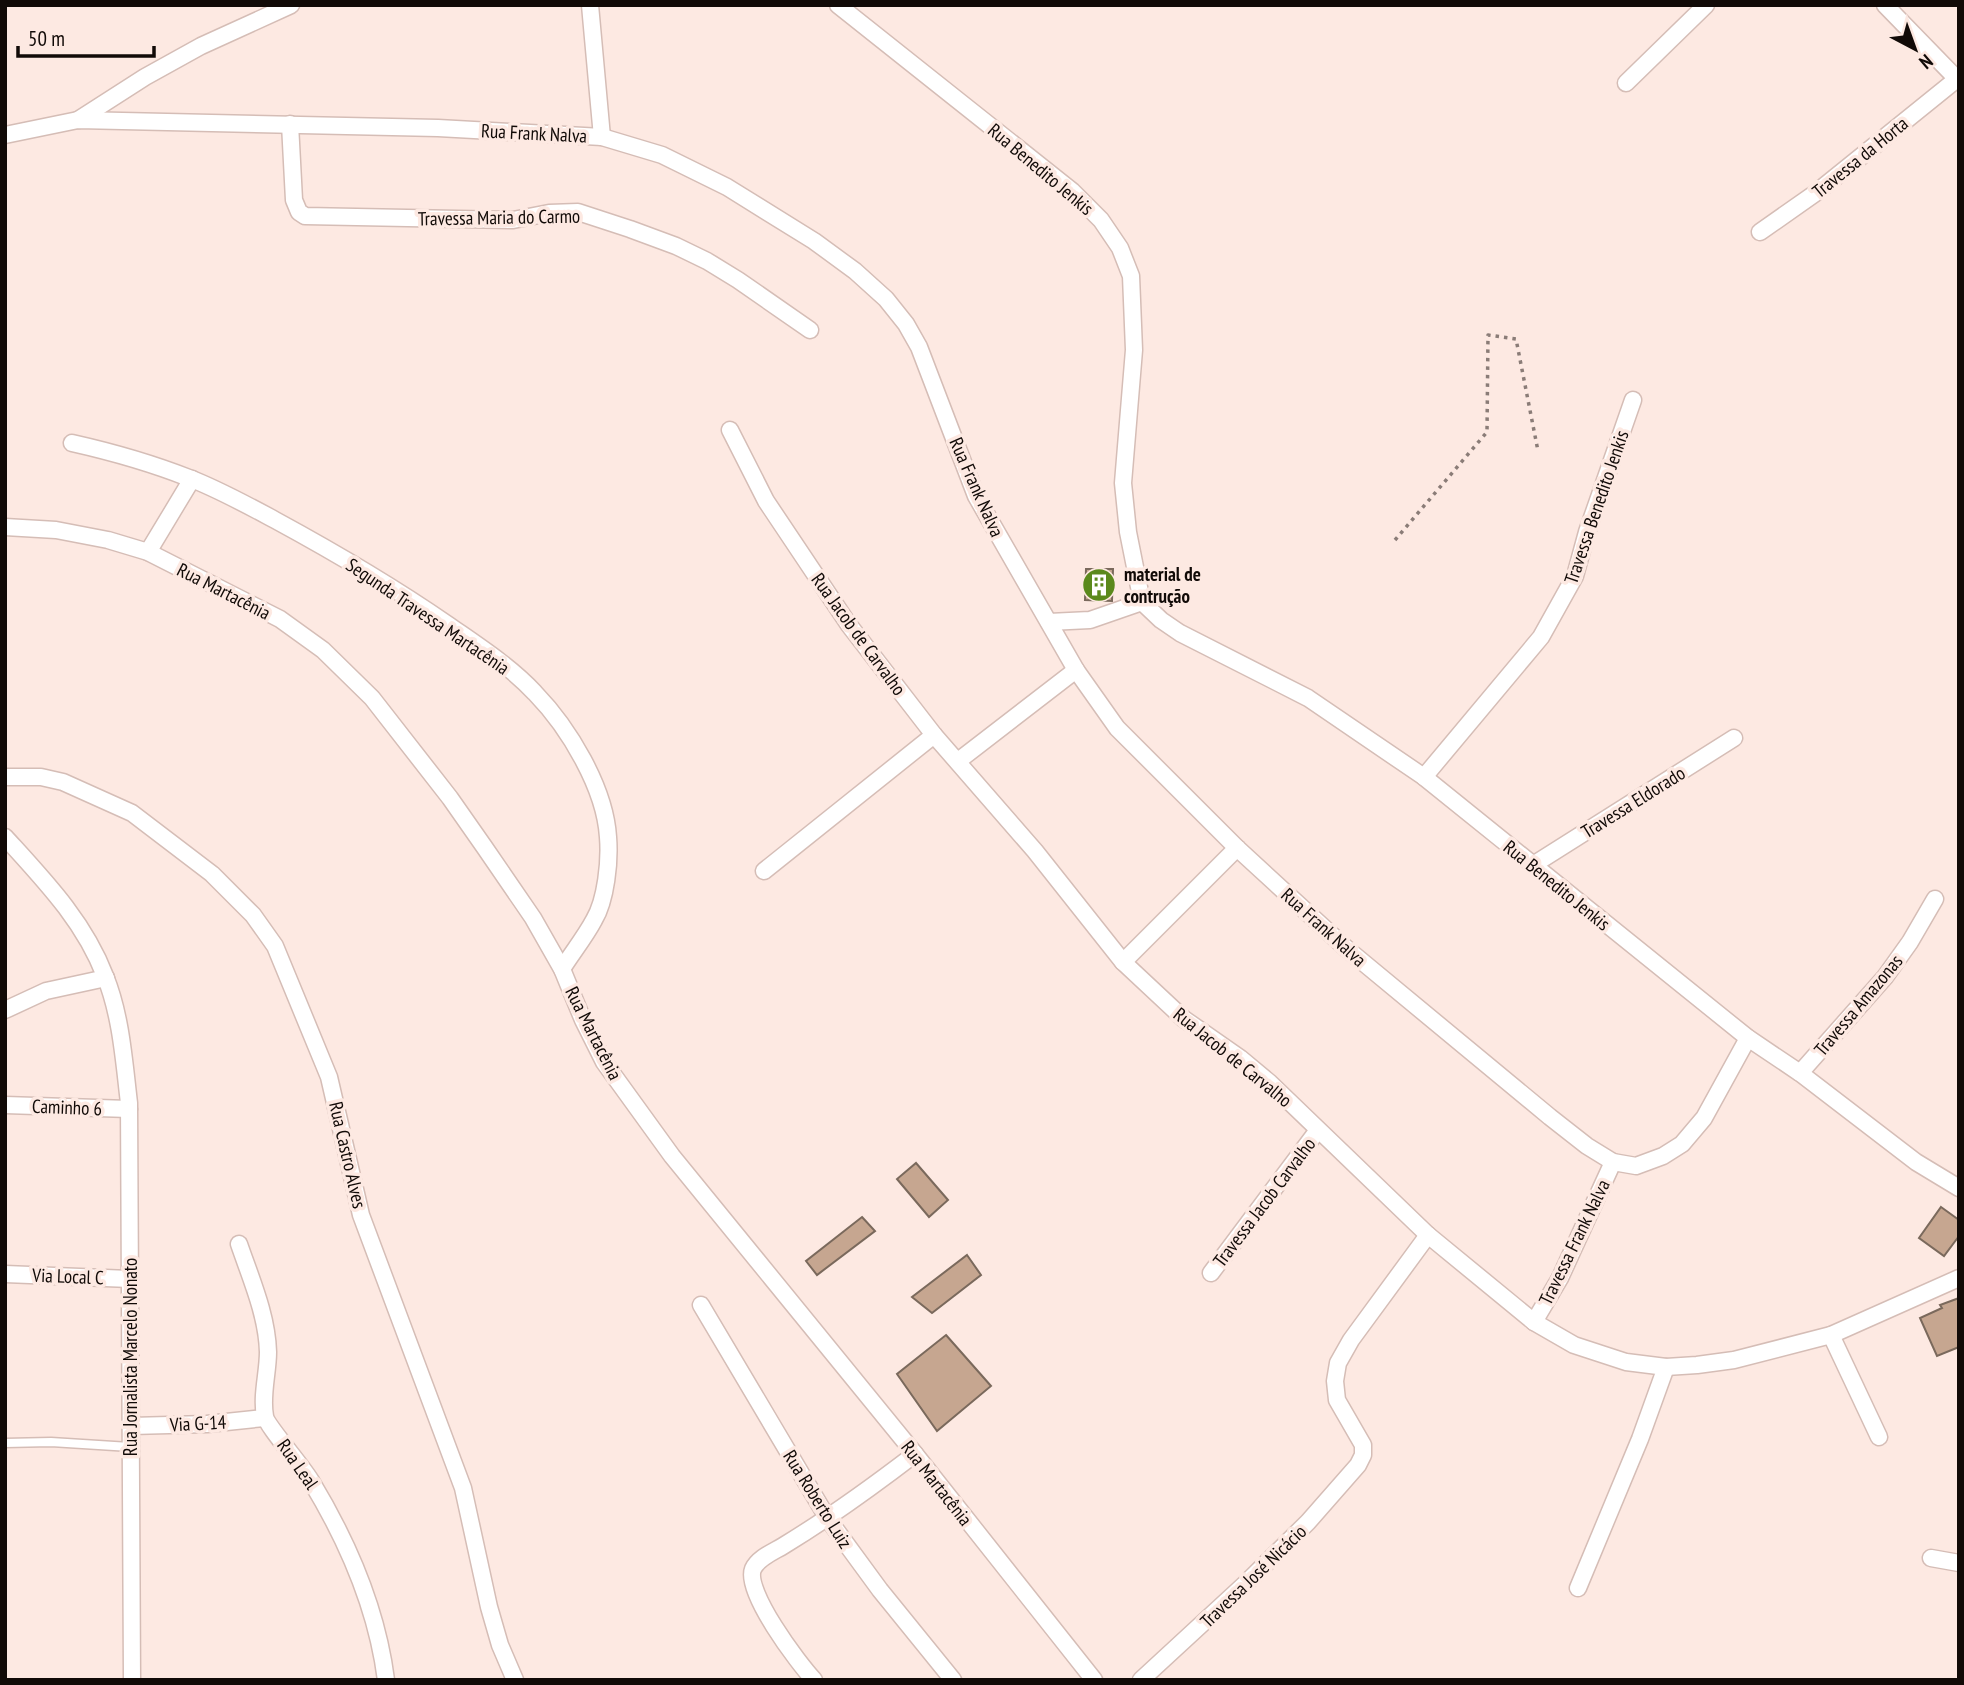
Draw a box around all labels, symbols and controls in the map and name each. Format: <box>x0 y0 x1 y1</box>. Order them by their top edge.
scale bar <box>18 14 154 58</box>
north arrow <box>1880 14 1950 84</box>
text: 50 m <box>28 25 65 52</box>
text: N <box>1914 49 1938 74</box>
street label: Travessa da Horta <box>1807 111 1913 203</box>
street label: Rua Frank Nalva <box>480 118 588 148</box>
street label: Rua Benedito Jenkis <box>983 118 1099 220</box>
street label: Travessa Maria do Carmo <box>418 204 580 230</box>
street label: Travessa Benedito Jenkis <box>1558 427 1634 587</box>
street label: Rua Frank Nalva <box>944 434 1010 540</box>
street label: Segunda Travessa Martacênia <box>342 552 514 680</box>
street label: Rua Martacênia <box>173 557 275 625</box>
place label: material de contrução <box>1124 562 1201 608</box>
building icon: material de contrução <box>1080 566 1118 604</box>
street label: Rua Jacob de Carvalho <box>807 568 911 700</box>
street label: Travessa Eldorado <box>1577 761 1689 843</box>
street label: Rua Benedito Jenkis <box>1499 835 1615 935</box>
street label: Rua Frank Nalva <box>1277 883 1371 971</box>
street label: Travessa Amazonas <box>1809 949 1907 1061</box>
street label: Rua Martacênia <box>560 982 628 1084</box>
street label: Rua Jacob de Carvalho <box>1169 1002 1297 1112</box>
street label: Caminho 6 <box>32 1094 102 1120</box>
street label: Rua Castro Alves <box>324 1099 372 1211</box>
street label: Travessa Jacob Carvalho <box>1208 1133 1320 1271</box>
street label: Travessa Frank Nalva <box>1533 1175 1615 1309</box>
street label: Rua Jornalista Marcelo Nonato <box>118 1258 142 1456</box>
street label: Via Local C <box>31 1263 104 1289</box>
street label: Via G-14 <box>168 1410 227 1437</box>
street label: Rua Leal <box>272 1434 324 1494</box>
street label: Rua Martacênia <box>896 1436 978 1530</box>
street label: Rua Roberto Luiz <box>778 1445 858 1553</box>
street label: Travessa José Nicácio <box>1195 1519 1311 1633</box>

